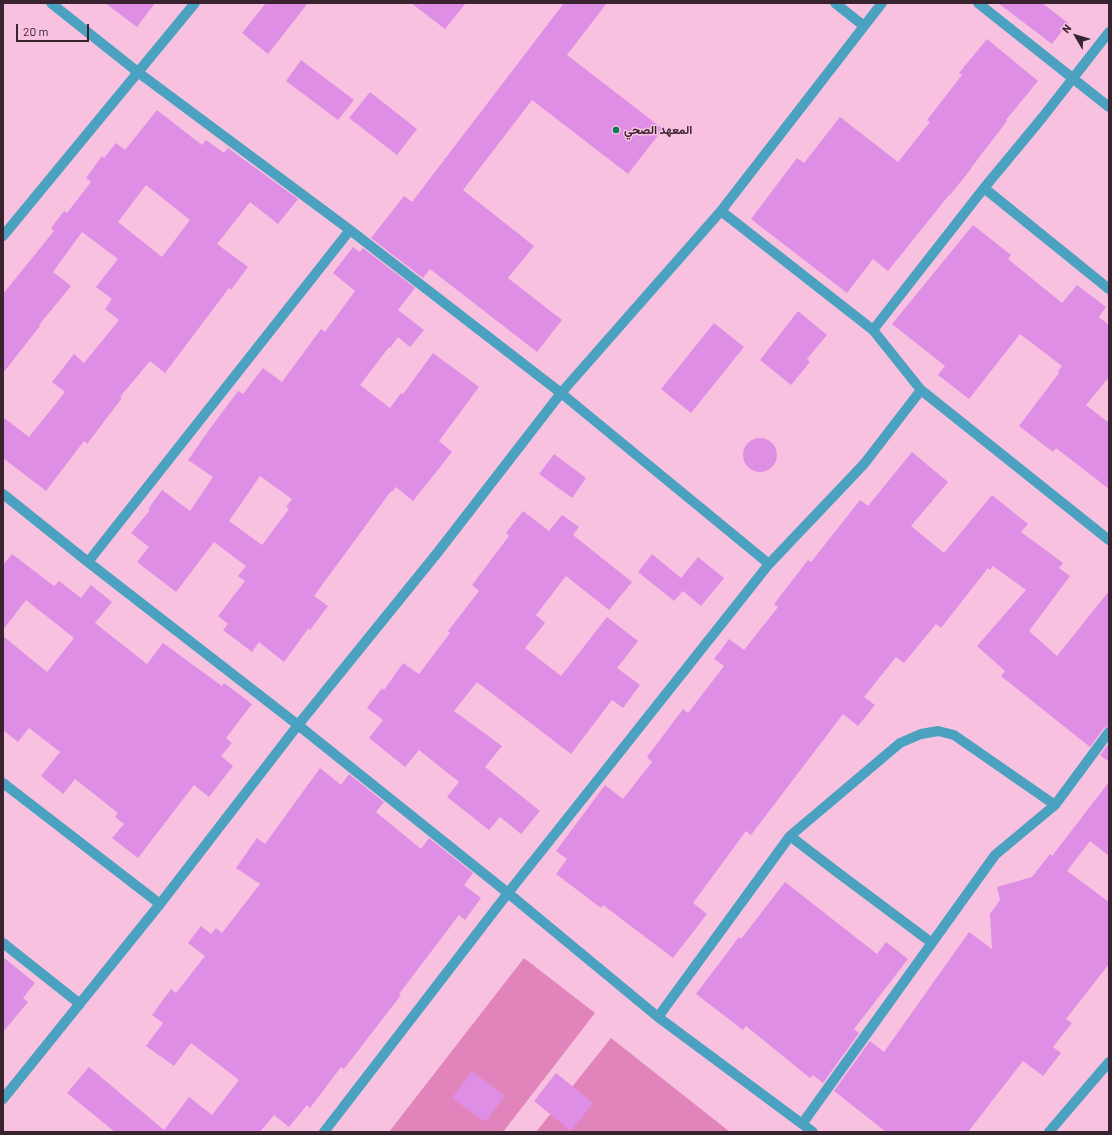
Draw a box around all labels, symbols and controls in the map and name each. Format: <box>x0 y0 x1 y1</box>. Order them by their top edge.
scale bar <box>18 16 91 42</box>
north arrow <box>1056 16 1096 56</box>
text: N <box>1059 21 1074 35</box>
text: 20 m <box>23 24 49 38</box>
place label: المعهد الصحي <box>624 123 692 137</box>
marker: المعهد الصحي <box>611 125 621 135</box>

